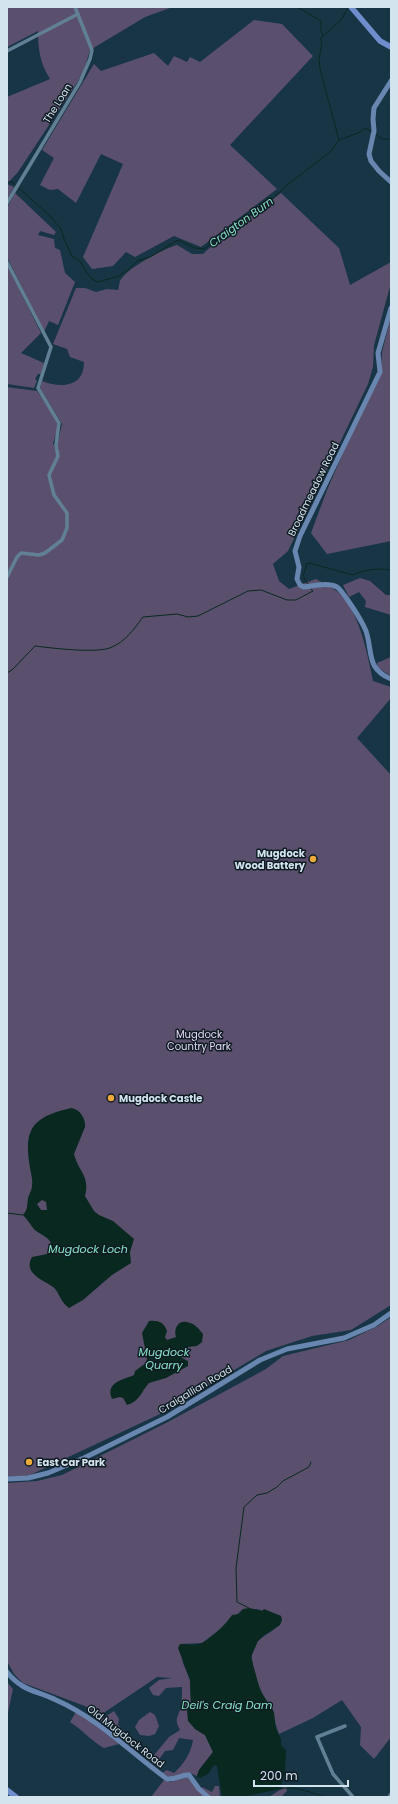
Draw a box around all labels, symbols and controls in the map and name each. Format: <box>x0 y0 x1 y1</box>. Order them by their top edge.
street label: The Loan <box>39 80 76 126</box>
water label: Craigton Burn <box>205 193 277 251</box>
street label: Broadmeadow Road <box>284 440 343 539</box>
place label: Mugdock Wood Battery <box>235 846 306 873</box>
marker: Mugdock Wood Battery <box>308 854 318 864</box>
park label: Mugdock Country Park <box>167 1027 232 1054</box>
place label: Mugdock Castle <box>119 1091 202 1106</box>
marker: Mugdock Castle <box>106 1093 116 1103</box>
water label: Mugdock Loch <box>48 1241 128 1257</box>
water label: Mugdock Quarry <box>139 1344 191 1373</box>
street label: Craigallian Road <box>156 1362 235 1417</box>
place label: East Car Park <box>37 1455 106 1470</box>
marker: East Car Park <box>24 1457 34 1467</box>
water label: Deil's Craig Dam <box>182 1697 272 1713</box>
street label: Old Mugdock Road <box>84 1701 168 1771</box>
scale bar <box>254 1762 348 1788</box>
text: 200 m <box>260 1767 298 1784</box>

